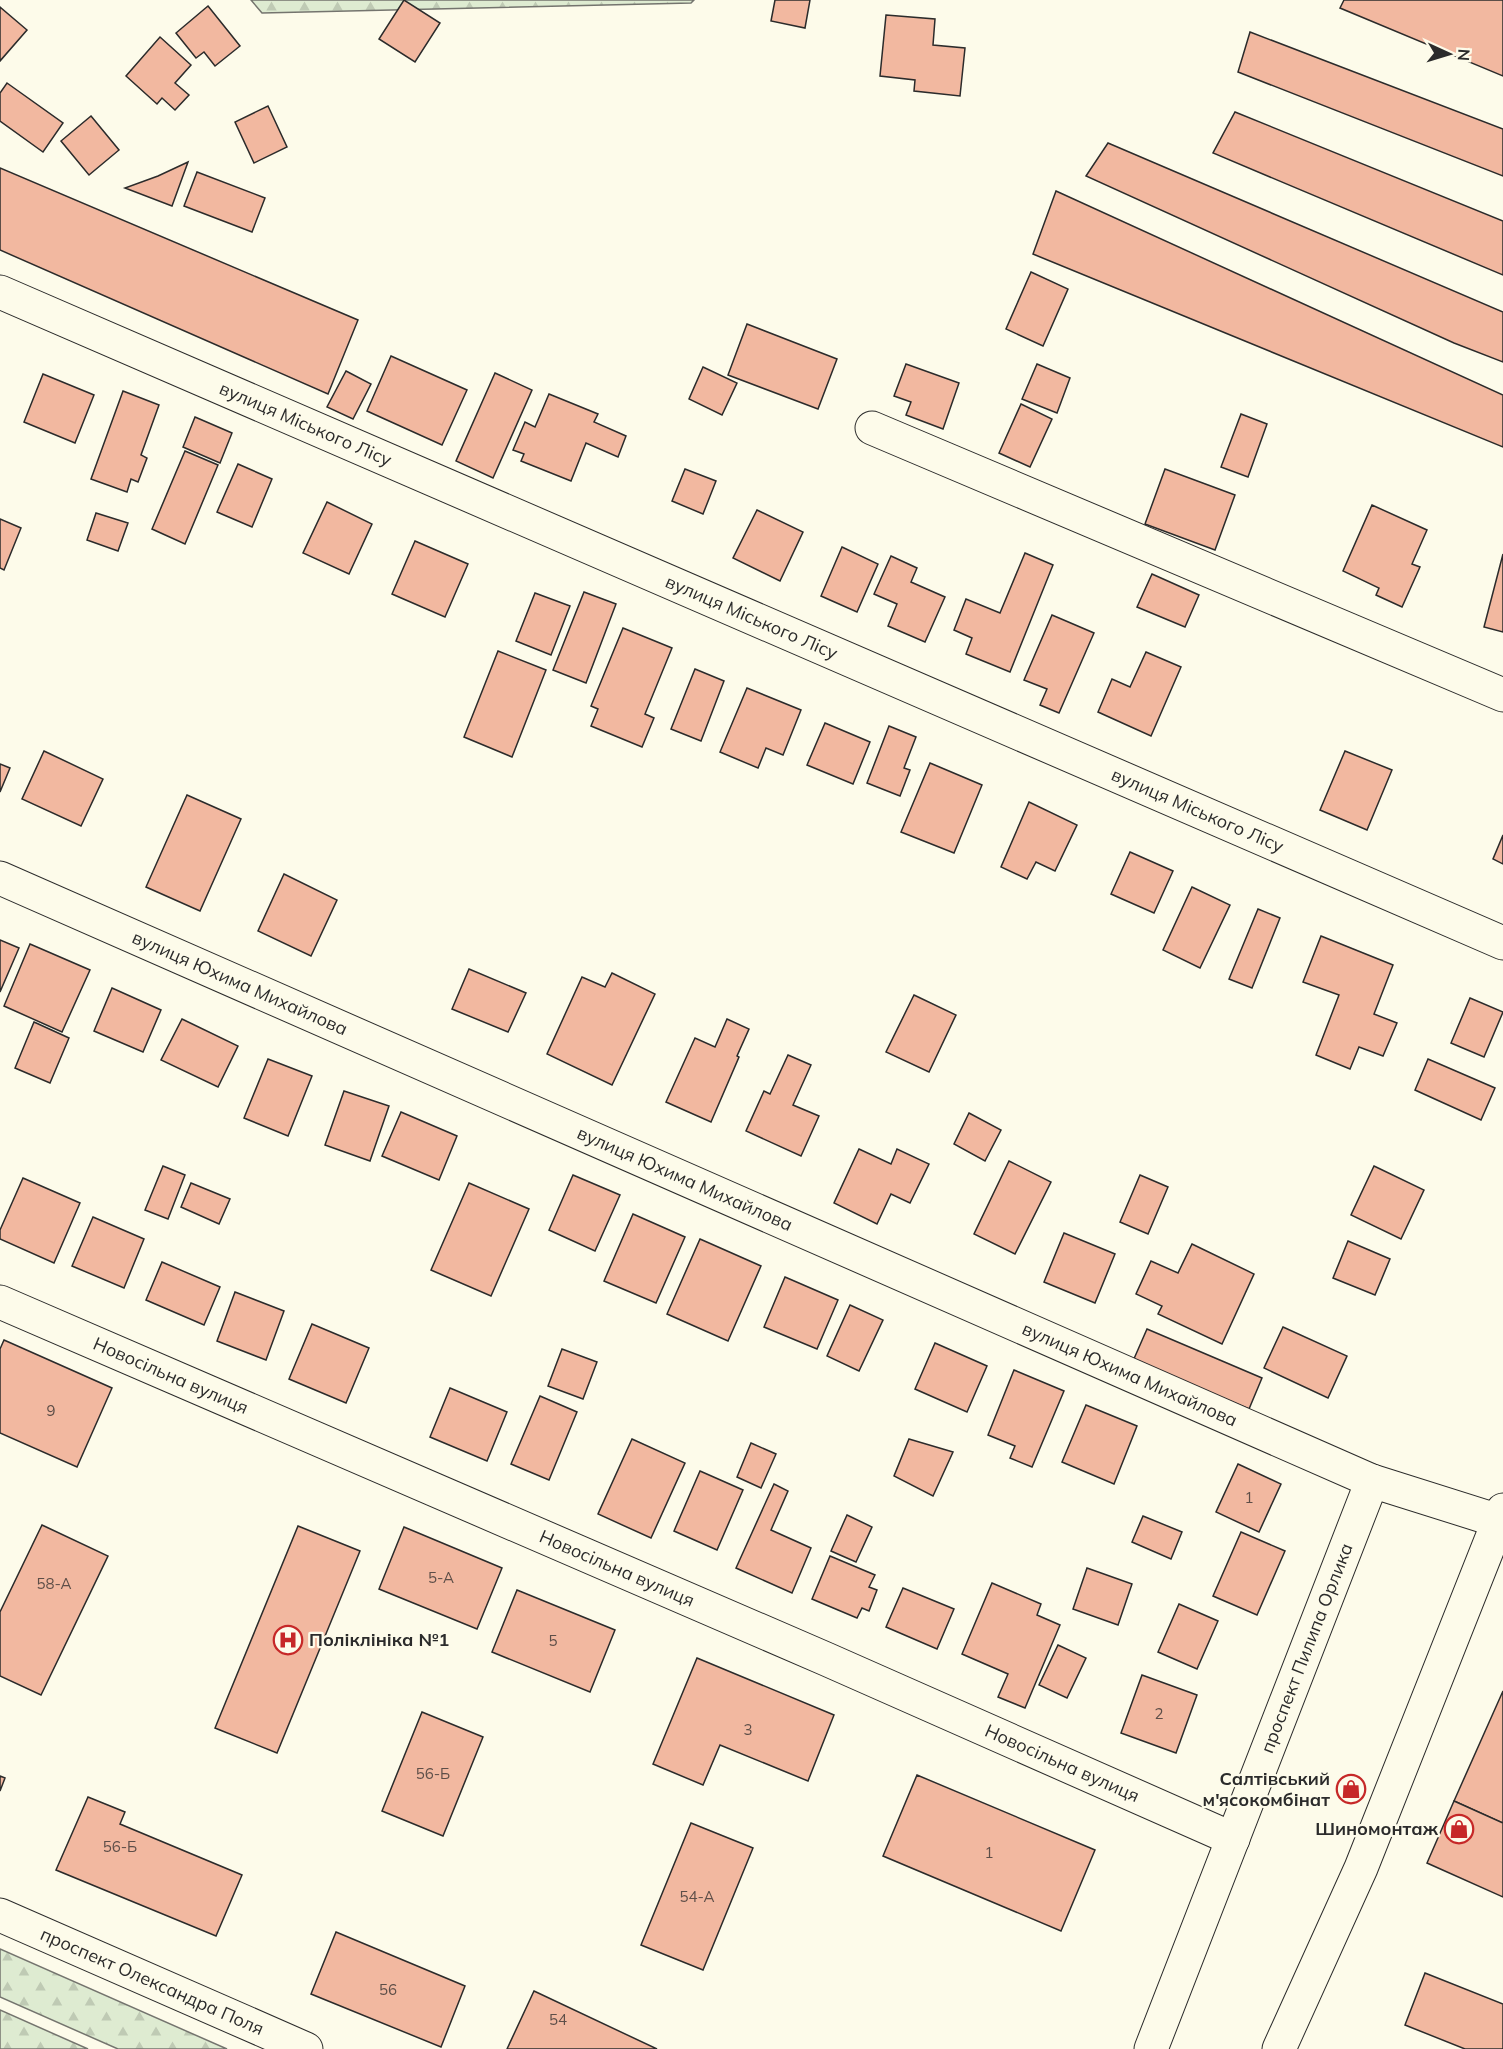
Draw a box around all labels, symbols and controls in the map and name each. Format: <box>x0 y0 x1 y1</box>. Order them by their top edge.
north arrow <box>1419 24 1479 84</box>
text: N <box>1454 48 1474 62</box>
street label: вулиця Міського Лісу <box>216 376 396 471</box>
street label: вулиця Міського Лісу <box>662 570 842 665</box>
street label: вулиця Міського Лісу <box>1108 763 1288 858</box>
street label: вулиця Юхима Михайлова <box>129 926 351 1040</box>
street label: вулиця Юхима Михайлова <box>574 1121 796 1236</box>
street label: вулиця Юхима Михайлова <box>1019 1317 1241 1431</box>
street label: Новосільна вулиця <box>90 1332 252 1419</box>
house number: 9 <box>46 1401 56 1420</box>
house number: 1 <box>1244 1488 1254 1507</box>
street label: Новосільна вулиця <box>536 1525 698 1612</box>
street label: проспект Пилипа Орлика <box>1255 1540 1358 1756</box>
house number: 5-А <box>428 1568 454 1587</box>
house number: 58-А <box>36 1574 72 1593</box>
hospital icon: Поліклініка №1 <box>272 1624 304 1656</box>
place label: Поліклініка №1 <box>309 1628 449 1651</box>
house number: 5 <box>548 1631 558 1650</box>
house number: 2 <box>1154 1704 1164 1723</box>
street label: Новосільна вулиця <box>981 1719 1143 1807</box>
house number: 3 <box>743 1720 753 1739</box>
house number: 56-Б <box>416 1764 450 1783</box>
place label: Салтівський м'ясокомбінат <box>1203 1767 1330 1811</box>
shop icon: Салтівський м'ясокомбінат <box>1335 1773 1367 1805</box>
shop icon: Шиномонтаж <box>1443 1813 1475 1845</box>
place label: Шиномонтаж <box>1315 1817 1439 1840</box>
house number: 56-Б <box>103 1837 137 1856</box>
house number: 1 <box>984 1843 994 1862</box>
house number: 54-А <box>679 1887 715 1906</box>
street label: проспект Олександра Поля <box>37 1922 267 2040</box>
house number: 56 <box>379 1980 397 1999</box>
house number: 54 <box>549 2010 567 2029</box>

